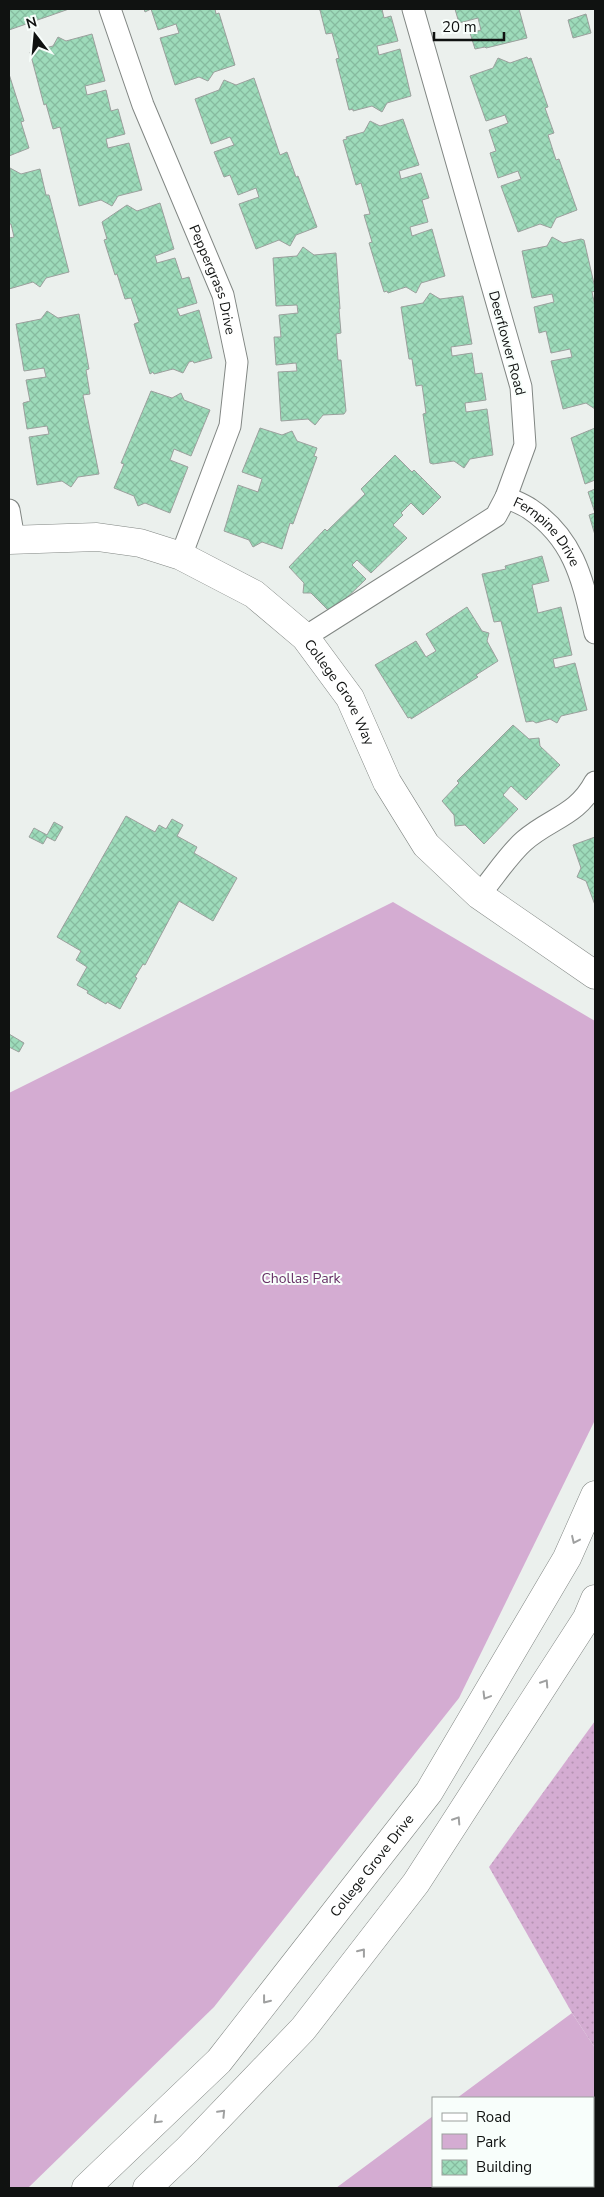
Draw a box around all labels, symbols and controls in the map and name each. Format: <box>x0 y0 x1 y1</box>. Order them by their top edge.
north arrow <box>10 10 60 60</box>
scale bar <box>434 10 504 42</box>
text: N <box>24 12 39 34</box>
text: 20 m <box>442 17 477 37</box>
street label: Peppergrass Drive <box>185 222 241 336</box>
street label: Deerflower Road <box>484 289 530 397</box>
street label: Fernpine Drive <box>511 492 585 569</box>
street label: College Grove Way <box>300 635 379 749</box>
park label: Chollas Park <box>261 1269 342 1288</box>
one-way arrow <box>571 1534 581 1543</box>
one-way arrow <box>539 1680 548 1689</box>
one-way arrow <box>482 1690 492 1699</box>
street label: College Grove Drive <box>325 1810 418 1921</box>
one-way arrow <box>451 1816 460 1825</box>
one-way arrow <box>357 1949 365 1958</box>
one-way arrow <box>263 1994 271 2003</box>
legend <box>432 2097 594 2187</box>
text: Road <box>476 2107 511 2127</box>
one-way arrow <box>216 2110 225 2119</box>
one-way arrow <box>154 2114 163 2123</box>
text: Park <box>476 2132 506 2152</box>
text: Building <box>476 2157 532 2177</box>

